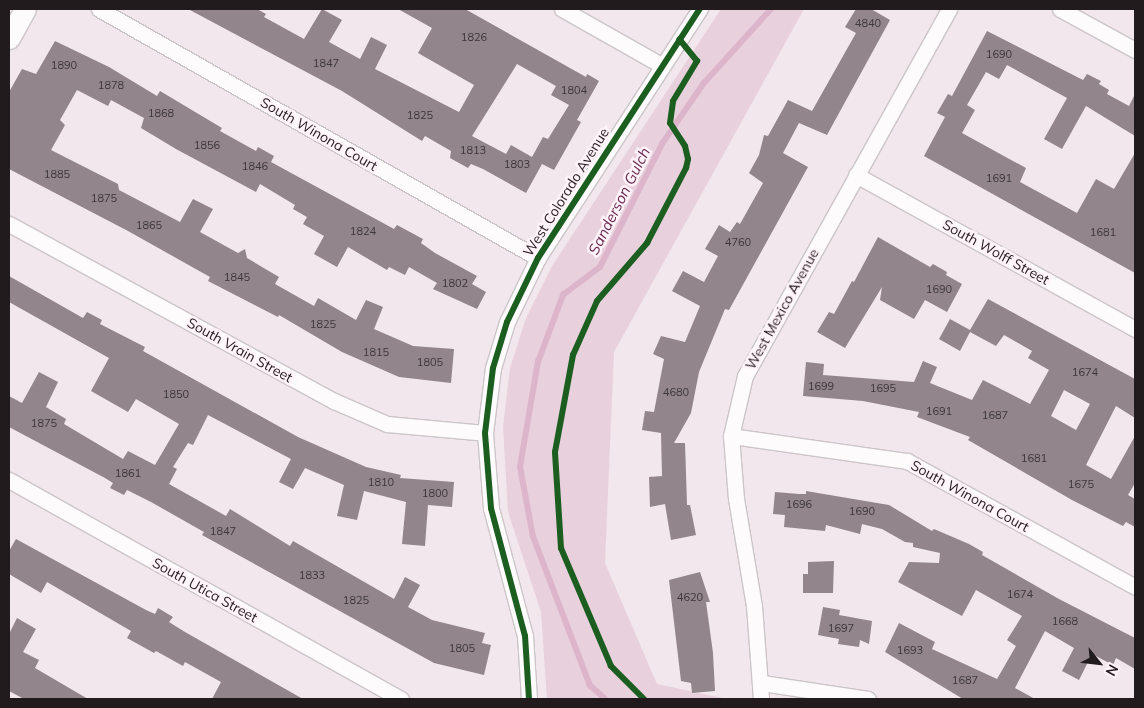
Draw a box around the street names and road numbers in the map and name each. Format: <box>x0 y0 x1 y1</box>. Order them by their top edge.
street label: South Winona Court <box>257 94 381 174</box>
street label: West Colorado Avenue <box>520 125 612 259</box>
street label: South Wolff Street <box>940 216 1052 288</box>
street label: West Mexico Avenue <box>742 246 822 372</box>
street label: South Vrain Street <box>184 314 296 386</box>
street label: South Winona Court <box>908 457 1032 535</box>
street label: South Utica Street <box>149 554 261 626</box>

